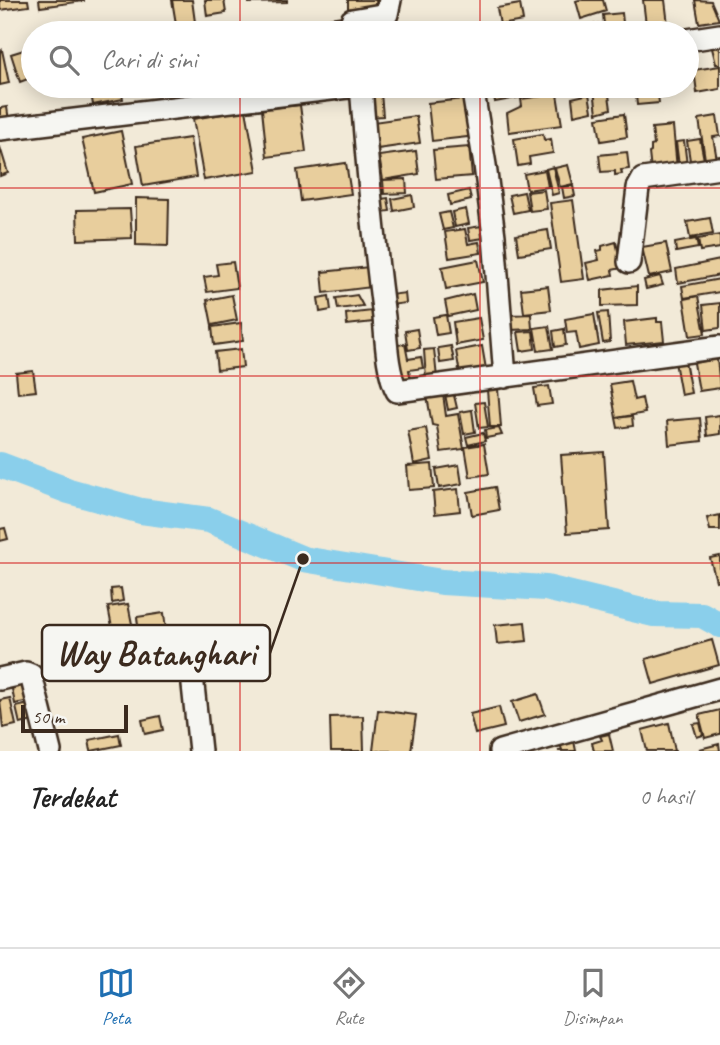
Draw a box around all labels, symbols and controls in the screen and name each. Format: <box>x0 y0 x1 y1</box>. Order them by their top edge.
search box <box>21 21 699 98</box>
icon: search <box>45 41 83 79</box>
text: Cari di sini <box>101 43 197 76</box>
callout: Way Batanghari <box>42 625 270 681</box>
text: Way Batanghari <box>56 631 260 676</box>
scale bar <box>21 702 128 734</box>
text: 50 m <box>32 705 64 729</box>
text: Terdekat <box>28 778 116 816</box>
text: 0 hasil <box>639 782 692 811</box>
tab: Peta <box>97 964 135 1030</box>
tab: Rute <box>330 964 368 1030</box>
tab: Disimpan <box>563 964 623 1030</box>

